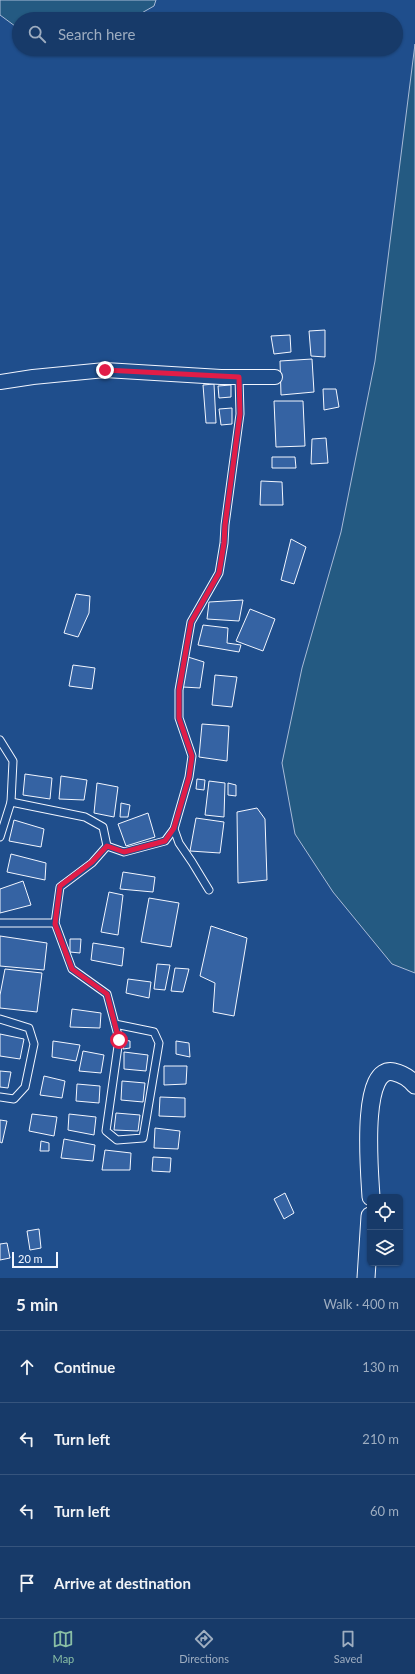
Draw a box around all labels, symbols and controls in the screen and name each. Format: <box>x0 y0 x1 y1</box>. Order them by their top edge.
search box <box>12 12 403 56</box>
icon: search <box>26 23 48 45</box>
text: Search here <box>58 25 135 43</box>
route end <box>96 361 114 379</box>
route start <box>110 1031 128 1049</box>
map controls <box>367 1194 403 1266</box>
button: locate <box>367 1194 403 1230</box>
button: layers <box>367 1230 403 1266</box>
scale bar <box>12 1250 58 1269</box>
text: 20 m <box>18 1252 43 1265</box>
text: 5 min <box>16 1294 58 1315</box>
text: Walk · 400 m <box>323 1296 399 1312</box>
icon: ahead <box>16 1356 38 1378</box>
text: Continue <box>54 1358 115 1376</box>
text: 130 m <box>362 1359 399 1375</box>
icon: left <box>16 1428 38 1450</box>
text: Turn left <box>54 1430 110 1448</box>
text: 210 m <box>362 1431 399 1447</box>
icon: left <box>16 1500 38 1522</box>
text: Turn left <box>54 1502 110 1520</box>
text: 60 m <box>370 1503 399 1519</box>
icon: arrive <box>16 1572 38 1594</box>
text: Arrive at destination <box>54 1574 191 1592</box>
tab: Map <box>52 1628 74 1665</box>
tab: Directions <box>179 1628 229 1665</box>
tab: Saved <box>334 1628 363 1665</box>

